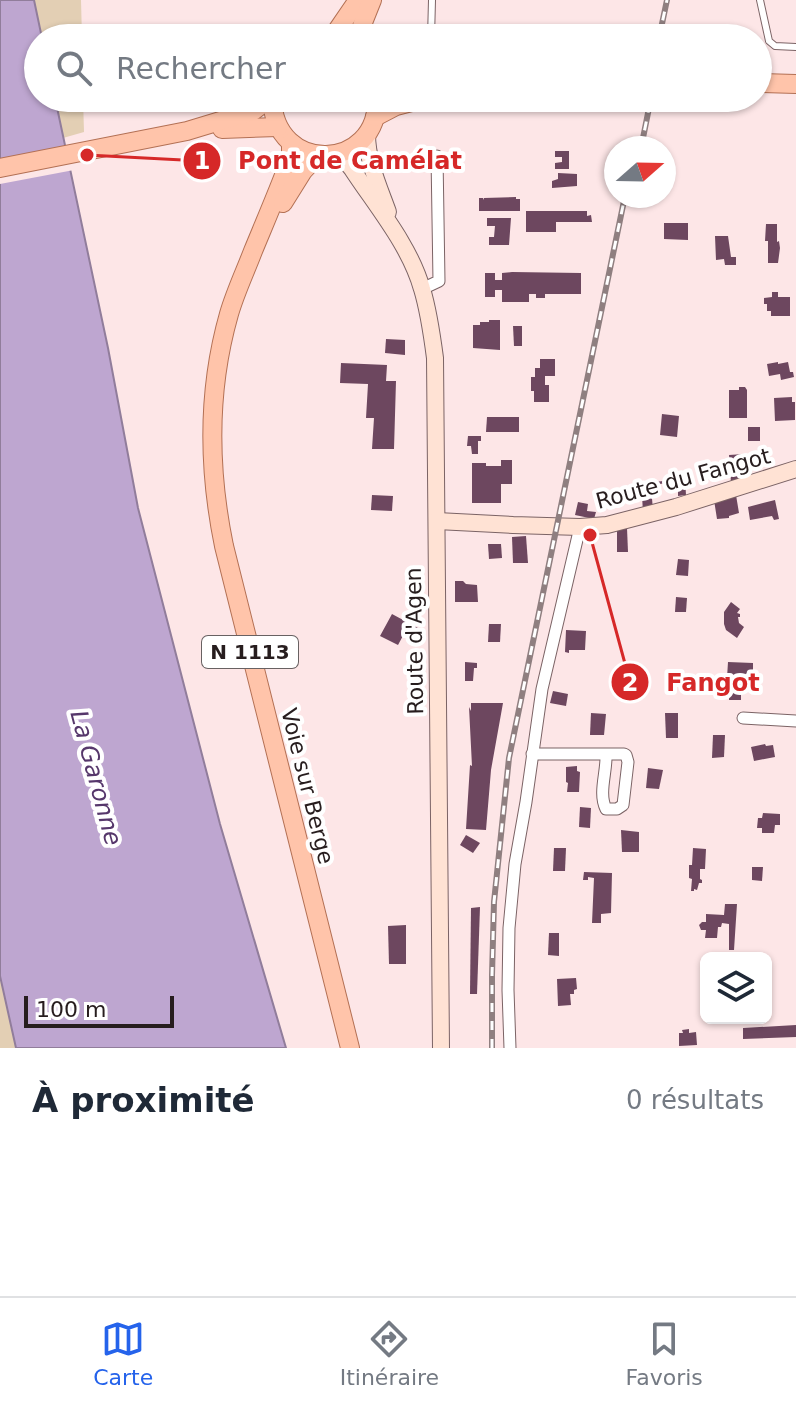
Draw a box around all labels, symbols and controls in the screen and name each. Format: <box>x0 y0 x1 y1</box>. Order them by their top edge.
search box <box>24 24 772 112</box>
icon: search <box>52 46 96 90</box>
text: Rechercher <box>116 51 286 86</box>
north arrow <box>604 136 676 208</box>
callout: Pont de Camélat <box>182 137 478 185</box>
text: 1 <box>194 147 210 175</box>
text: Pont de Camélat <box>238 147 462 175</box>
street label: Route du Fangot <box>593 443 774 514</box>
street label: Route d'Agen <box>401 567 428 715</box>
road number: N 1113 <box>202 636 298 668</box>
callout: Fangot <box>610 658 776 706</box>
text: 2 <box>622 669 638 697</box>
text: Fangot <box>666 669 760 697</box>
street label: Voie sur Berge <box>276 706 339 867</box>
water label: La Garonne <box>65 707 127 849</box>
map controls <box>700 952 772 1024</box>
button: layers <box>700 952 772 1024</box>
scale bar <box>24 992 174 1028</box>
text: 100 m <box>36 997 106 1022</box>
text: À proximité <box>32 1080 255 1120</box>
text: 0 résultats <box>626 1085 764 1115</box>
tab: Carte <box>93 1317 153 1390</box>
tab: Itinéraire <box>340 1317 439 1390</box>
tab: Favoris <box>626 1317 703 1390</box>

